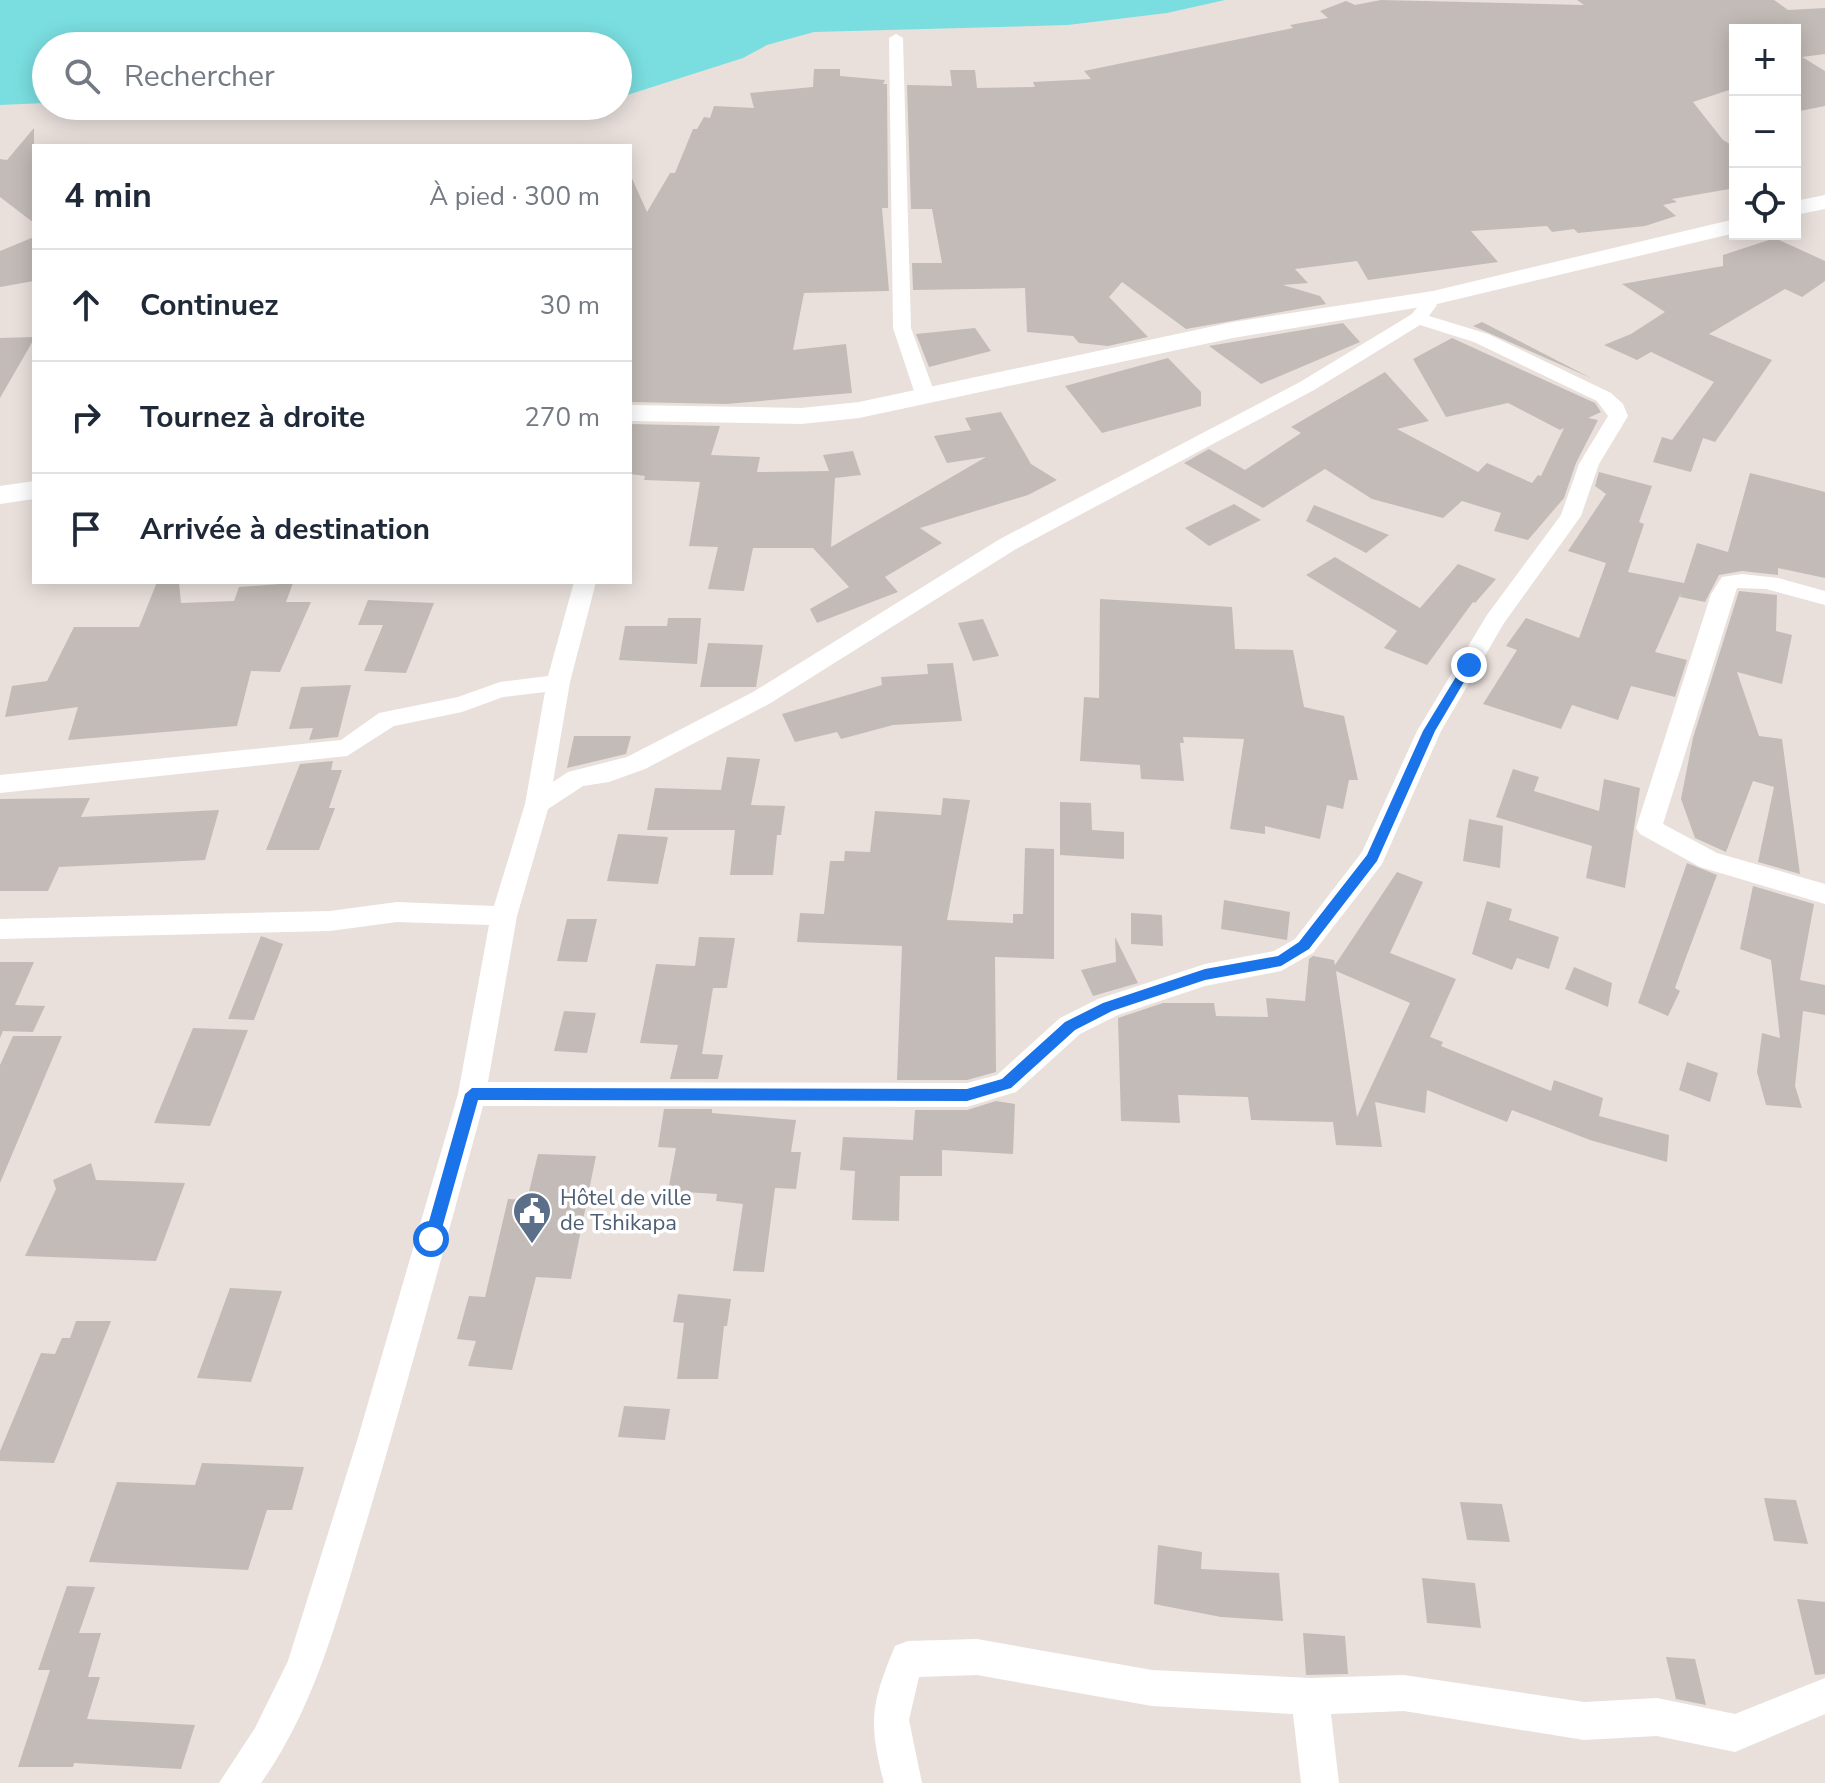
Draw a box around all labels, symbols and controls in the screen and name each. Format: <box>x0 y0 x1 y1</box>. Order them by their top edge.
map controls <box>1729 24 1801 240</box>
button: + <box>1729 24 1801 96</box>
search box <box>32 32 632 120</box>
icon: search <box>60 54 104 98</box>
text: Rechercher <box>124 56 275 97</box>
button: − <box>1729 96 1801 168</box>
button: locate <box>1729 168 1801 240</box>
text: 4 min <box>64 173 152 219</box>
text: À pied · 300 m <box>429 179 600 214</box>
icon: ahead <box>64 283 108 327</box>
text: Continuez <box>140 285 279 326</box>
text: 30 m <box>540 288 600 323</box>
icon: right <box>64 395 108 439</box>
text: Tournez à droite <box>140 397 365 438</box>
text: 270 m <box>524 400 600 435</box>
icon: arrive <box>64 507 108 551</box>
text: Arrivée à destination <box>140 509 430 550</box>
route end <box>1451 647 1487 683</box>
place label: Hôtel de ville de Tshikapa <box>560 1183 692 1238</box>
public building icon: Hôtel de ville de Tshikapa <box>511 1190 553 1245</box>
route start <box>413 1221 449 1257</box>

